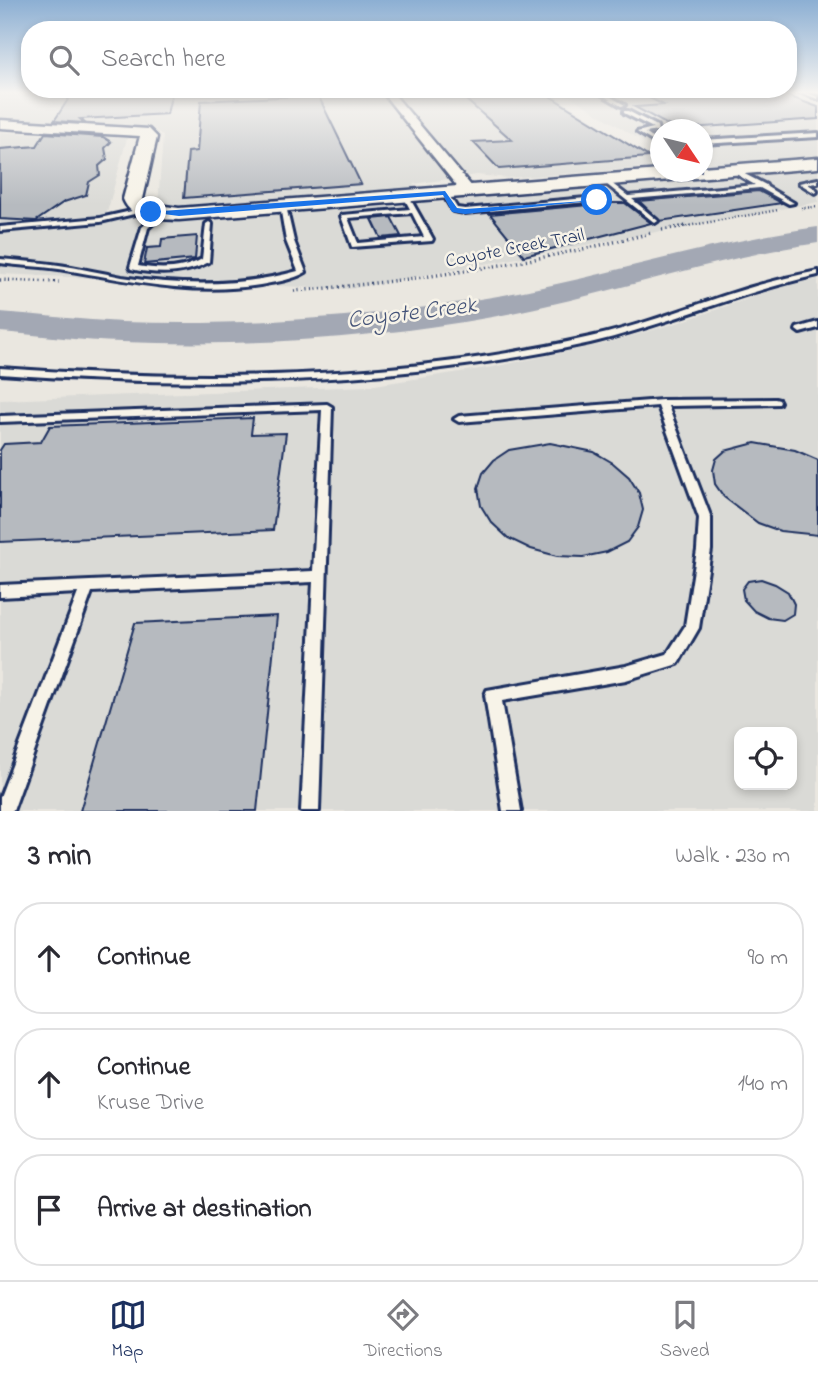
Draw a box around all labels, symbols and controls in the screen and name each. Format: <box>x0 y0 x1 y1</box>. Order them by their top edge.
search box <box>21 21 797 98</box>
icon: search <box>45 41 83 79</box>
text: Search here <box>101 41 226 79</box>
north arrow <box>650 119 713 182</box>
route start <box>581 184 612 215</box>
route end <box>135 196 166 227</box>
street label: Coyote Creek Trail <box>443 222 587 277</box>
water label: Coyote Creek <box>346 289 480 339</box>
map controls <box>734 727 797 790</box>
button: locate <box>734 727 797 790</box>
text: 3 min <box>28 835 91 879</box>
text: Walk · 230 m <box>675 840 790 873</box>
icon: ahead <box>30 939 68 977</box>
text: Continue <box>97 939 190 977</box>
text: 90 m <box>748 942 788 975</box>
text: Continue <box>97 1049 190 1087</box>
icon: ahead <box>30 1065 68 1103</box>
text: 140 m <box>738 1068 788 1101</box>
text: Kruse Drive <box>97 1087 204 1120</box>
icon: arrive <box>30 1191 68 1229</box>
text: Arrive at destination <box>97 1191 312 1229</box>
tab: Map <box>109 1296 147 1365</box>
tab: Directions <box>364 1296 443 1365</box>
tab: Saved <box>660 1296 709 1365</box>

